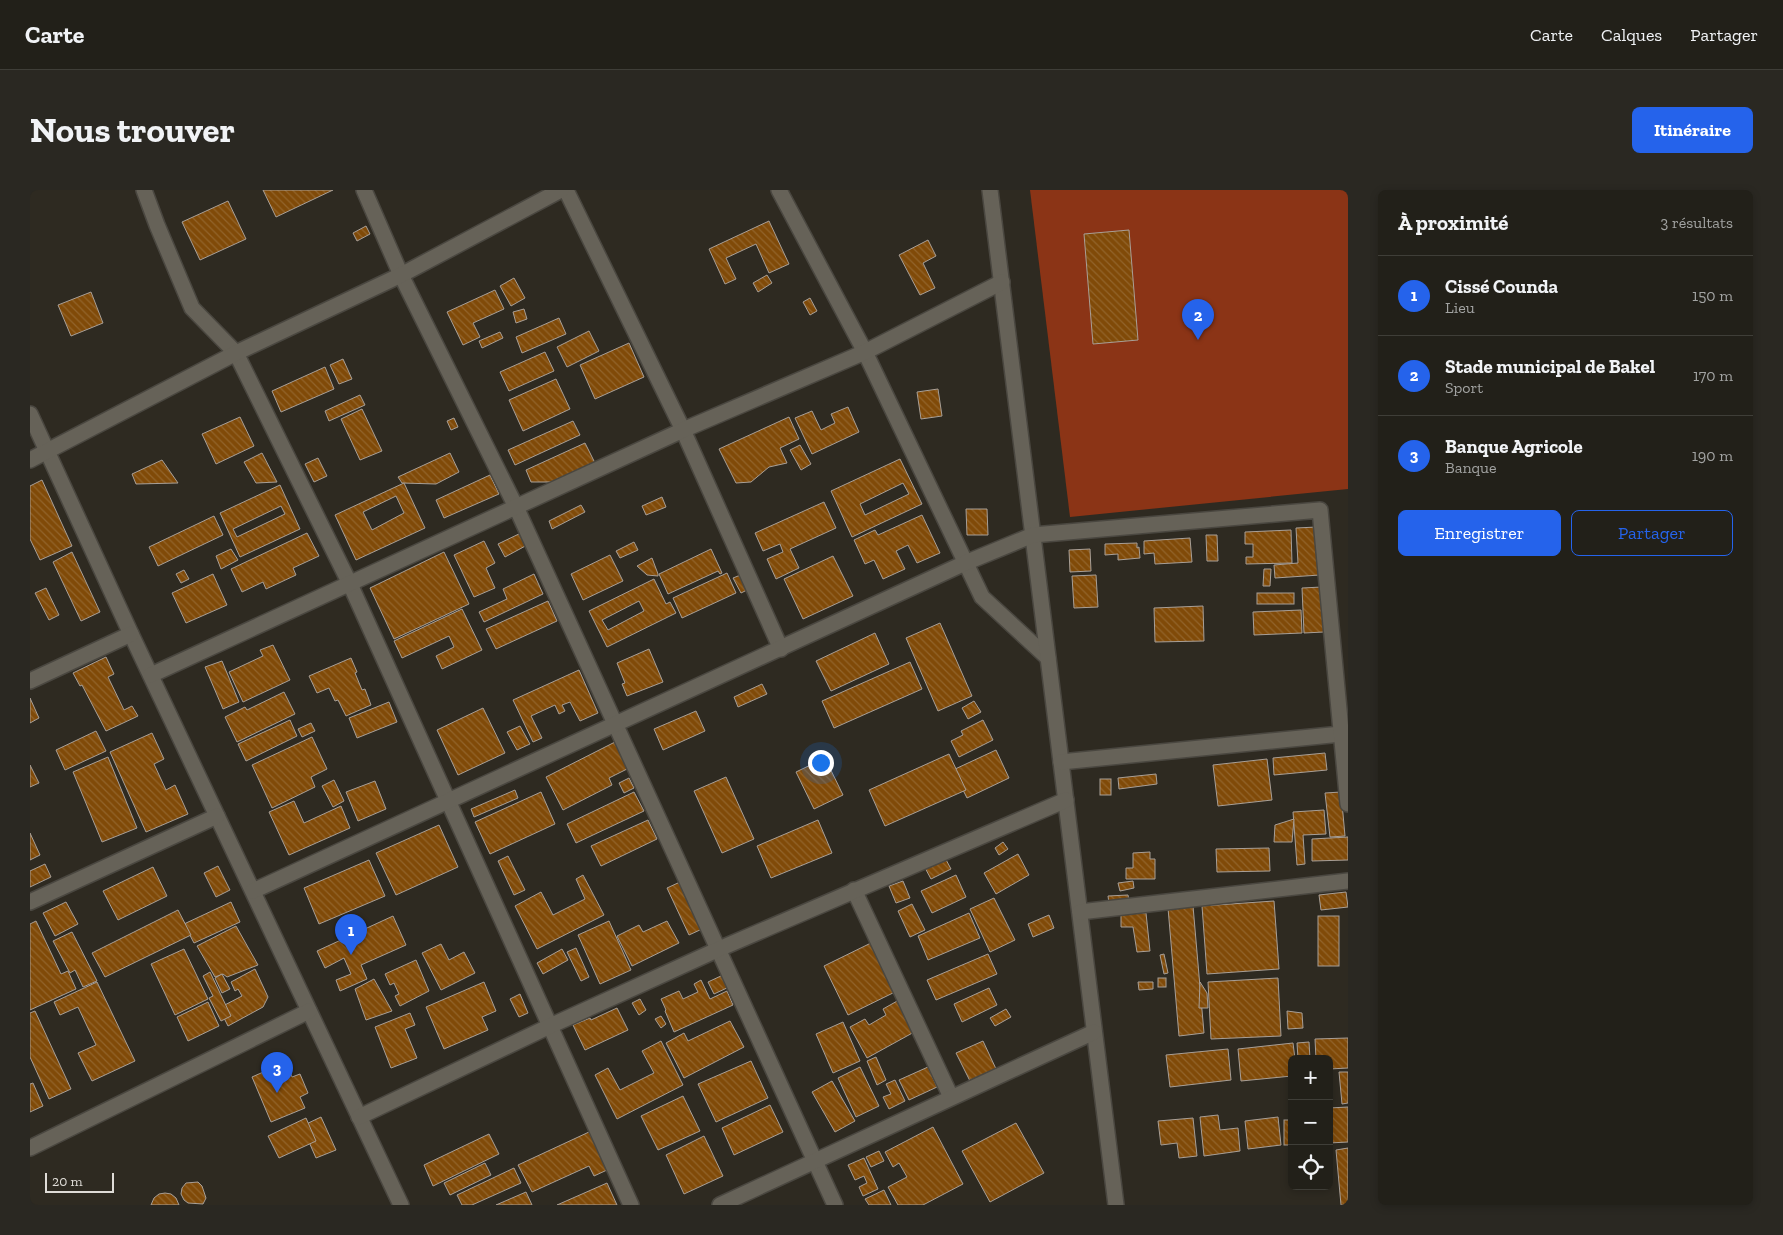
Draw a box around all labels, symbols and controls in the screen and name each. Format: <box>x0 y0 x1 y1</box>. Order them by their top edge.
text: Carte <box>25 20 84 49</box>
text: Carte <box>1530 24 1573 46</box>
text: Calques <box>1601 24 1662 46</box>
text: Partager <box>1690 24 1758 46</box>
button: Itinéraire <box>1632 107 1753 153</box>
text: Nous trouver <box>30 109 235 151</box>
text: À proximité <box>1398 210 1508 235</box>
text: 3 résultats <box>1660 213 1733 232</box>
text: Cissé Counda <box>1445 275 1558 298</box>
text: 1 <box>1411 286 1417 305</box>
text: 150 m <box>1692 286 1733 305</box>
text: Lieu <box>1445 298 1475 317</box>
pin: 2 <box>1182 299 1214 340</box>
text: Stade municipal de Bakel <box>1445 355 1655 378</box>
text: 2 <box>1410 366 1418 385</box>
text: 170 m <box>1693 366 1733 385</box>
text: Sport <box>1445 378 1483 397</box>
text: Banque Agricole <box>1445 435 1583 458</box>
text: 3 <box>1410 446 1418 465</box>
text: 190 m <box>1692 446 1733 465</box>
text: Banque <box>1445 458 1497 477</box>
button: Enregistrer <box>1398 510 1561 556</box>
button: Partager <box>1571 510 1733 556</box>
your location <box>808 750 834 776</box>
pin: 1 <box>335 914 367 955</box>
pin: 3 <box>261 1052 293 1093</box>
map controls <box>1288 1055 1333 1190</box>
button: + <box>1288 1055 1333 1100</box>
button: − <box>1288 1100 1333 1145</box>
button: locate <box>1288 1145 1333 1190</box>
scale bar <box>45 1170 114 1193</box>
text: 20 m <box>52 1173 83 1190</box>

